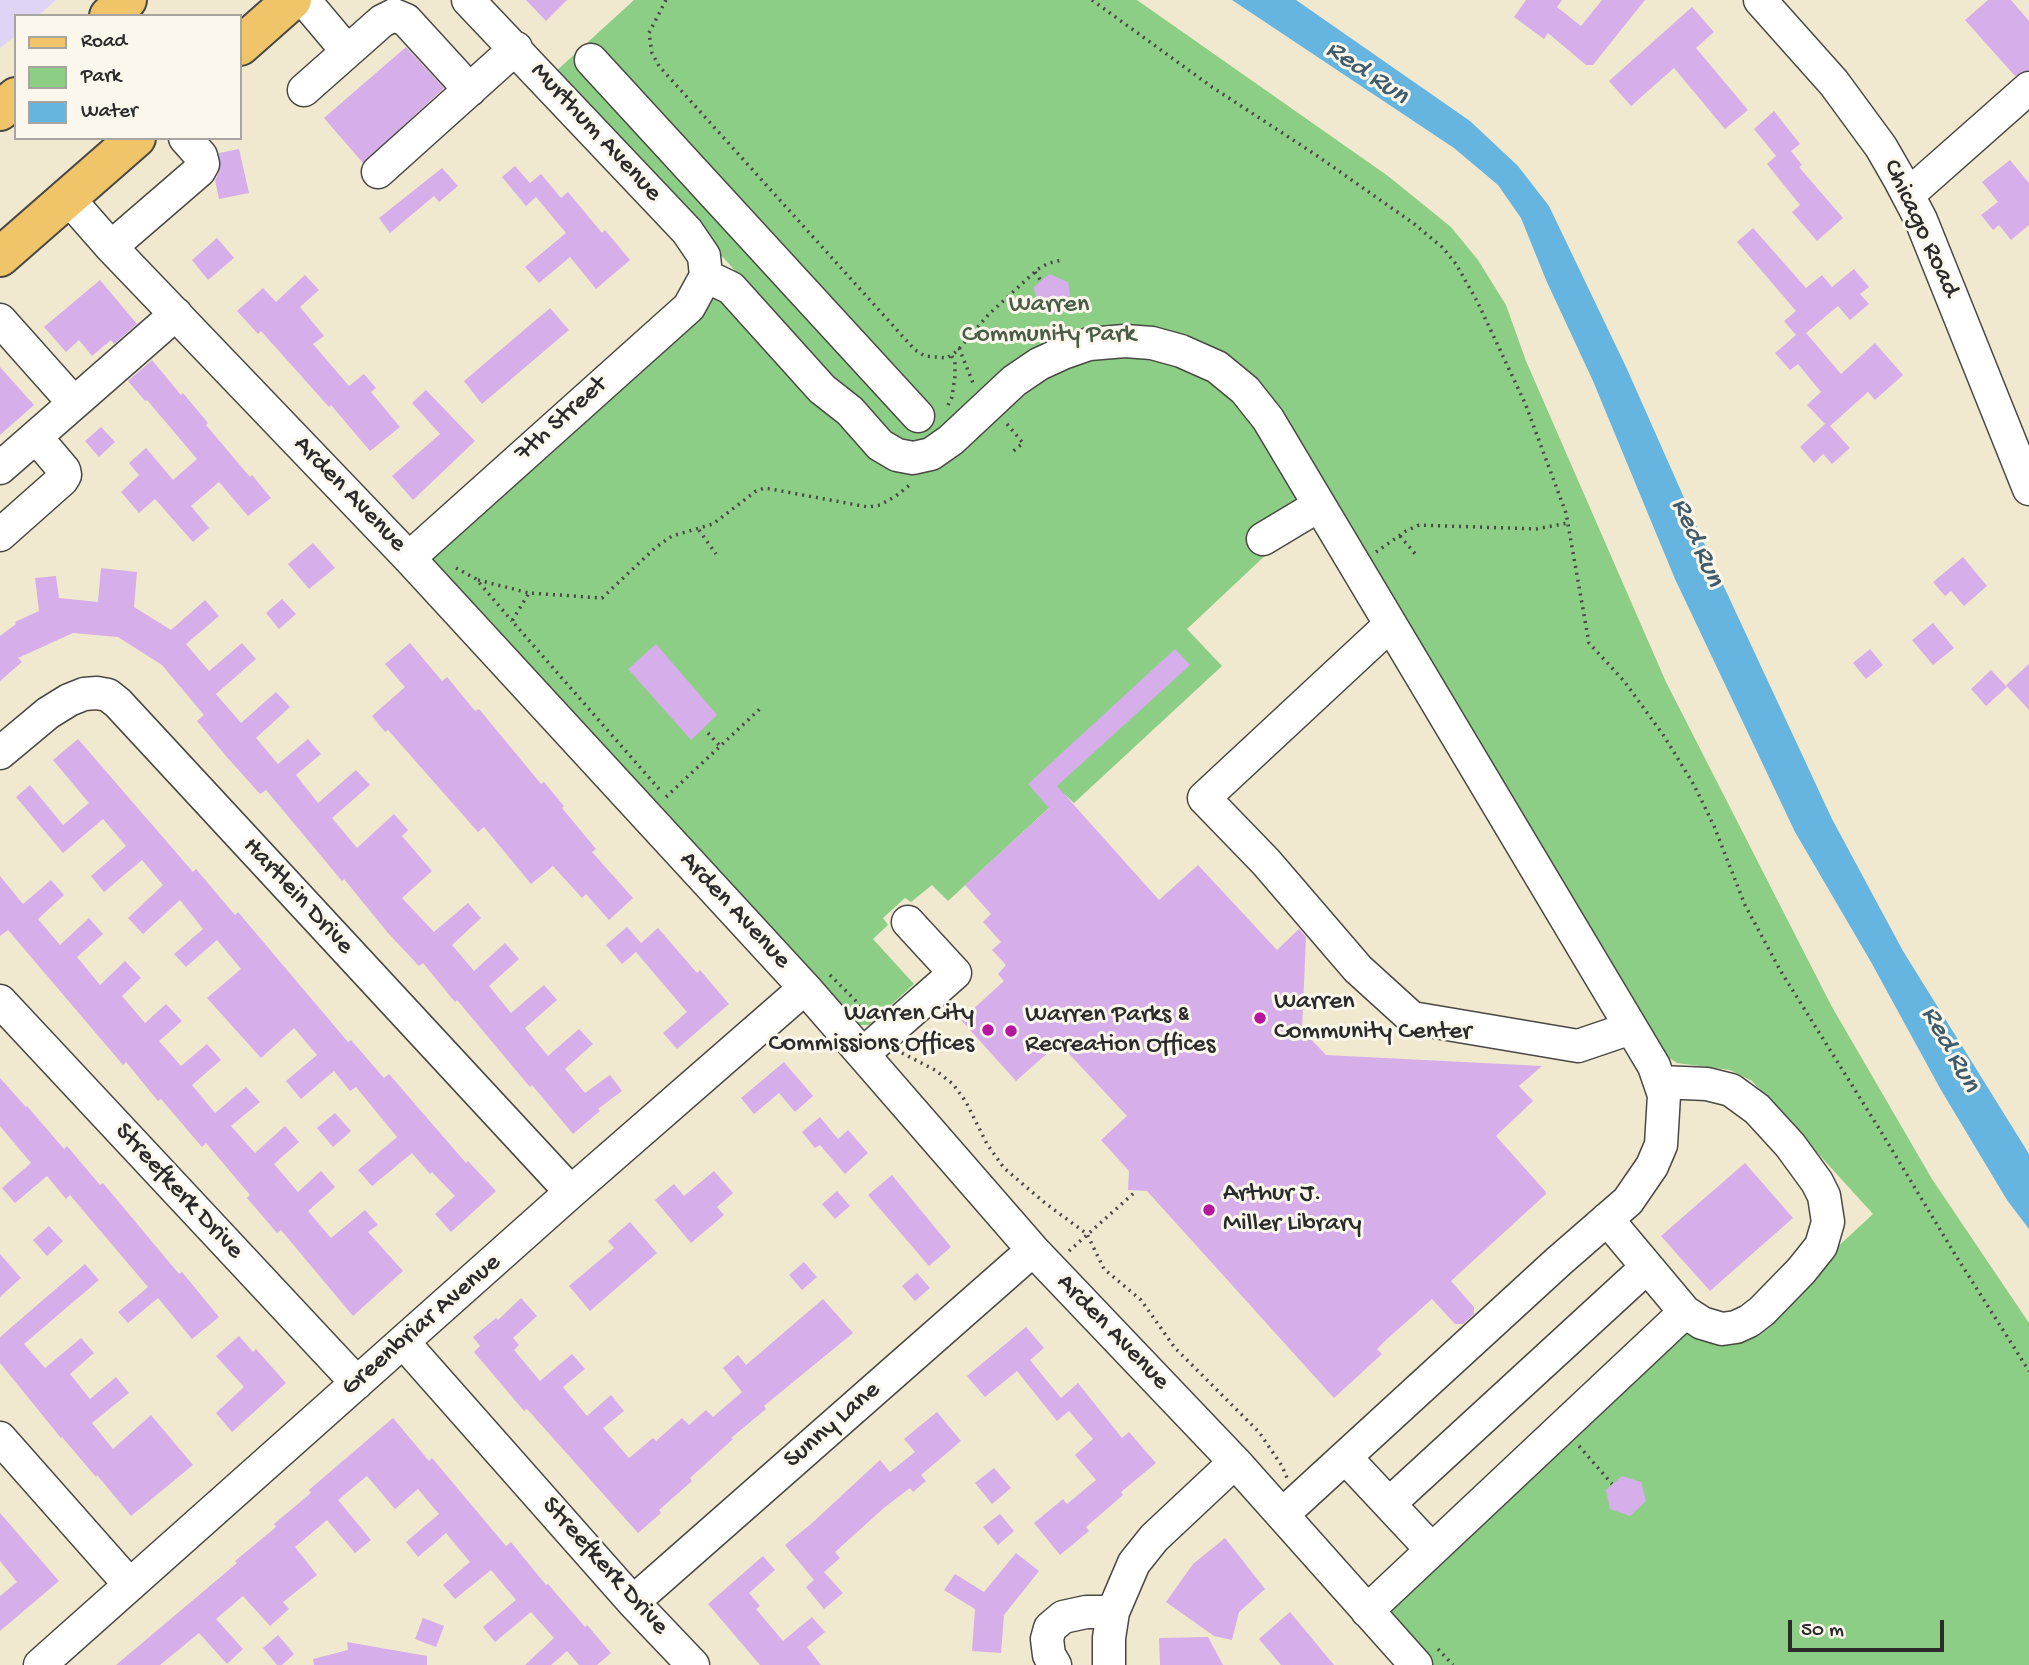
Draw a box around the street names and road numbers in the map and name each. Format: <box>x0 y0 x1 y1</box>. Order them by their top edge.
street label: Murthum Avenue <box>523 57 667 209</box>
street label: Chicago Road <box>1875 155 1965 303</box>
street label: 7th Street <box>509 370 615 470</box>
street label: Arden Avenue <box>286 430 412 560</box>
street label: Hartlein Drive <box>235 832 359 962</box>
street label: Arden Avenue <box>671 846 797 976</box>
street label: Streefkerk Drive <box>107 1117 249 1267</box>
street label: Greenbriar Avenue <box>336 1248 508 1404</box>
street label: Arden Avenue <box>1049 1268 1175 1398</box>
street label: Sunny Lane <box>778 1376 888 1476</box>
street label: Streefkerk Drive <box>534 1491 674 1643</box>

